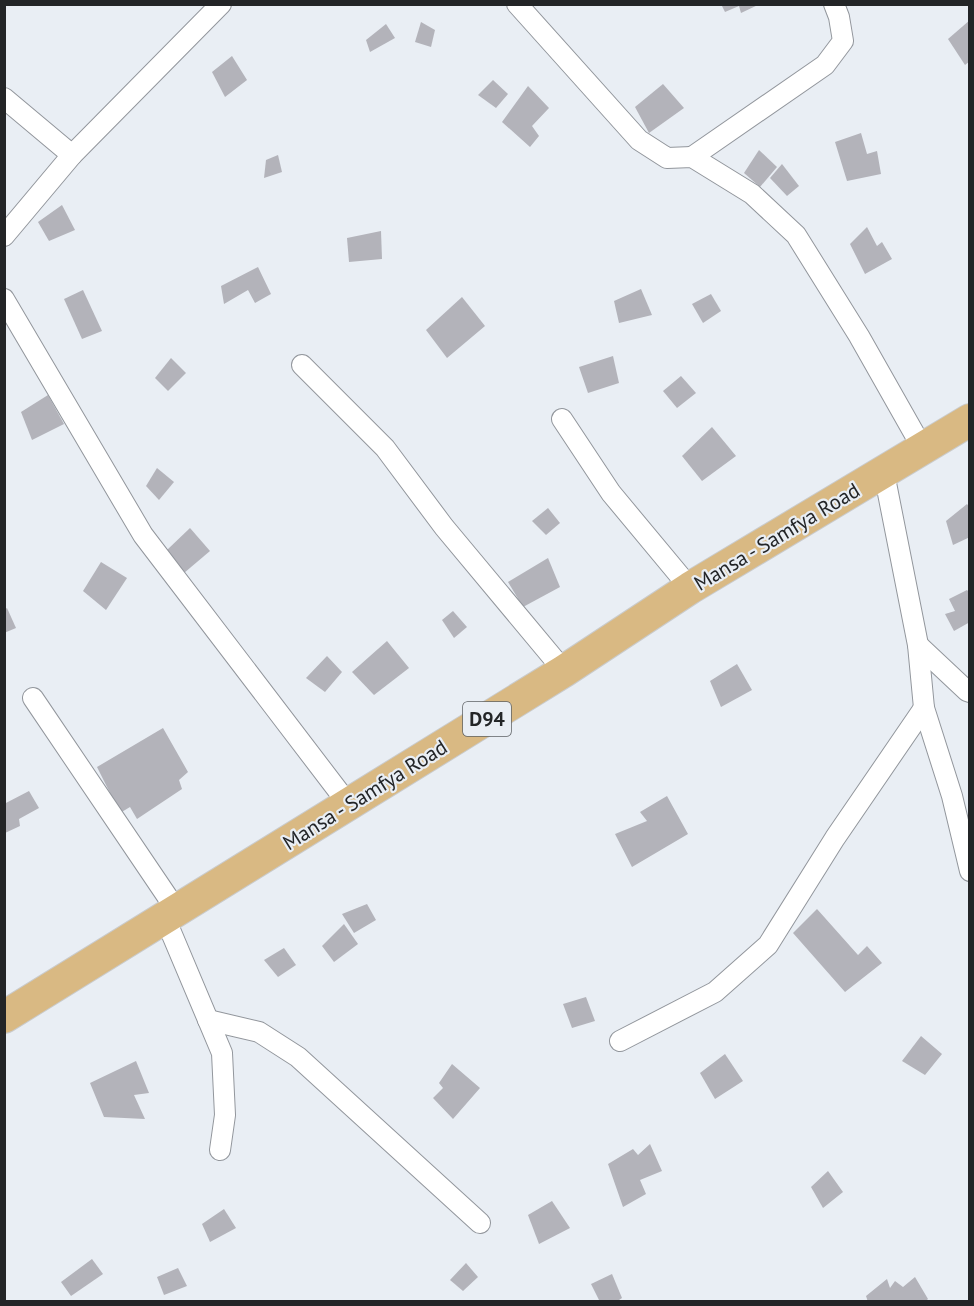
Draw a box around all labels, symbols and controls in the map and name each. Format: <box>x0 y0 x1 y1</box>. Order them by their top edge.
street label: Mansa - Samfya Road <box>689 476 865 597</box>
road number: D94 <box>463 702 511 736</box>
street label: Mansa - Samfya Road <box>278 733 452 856</box>

